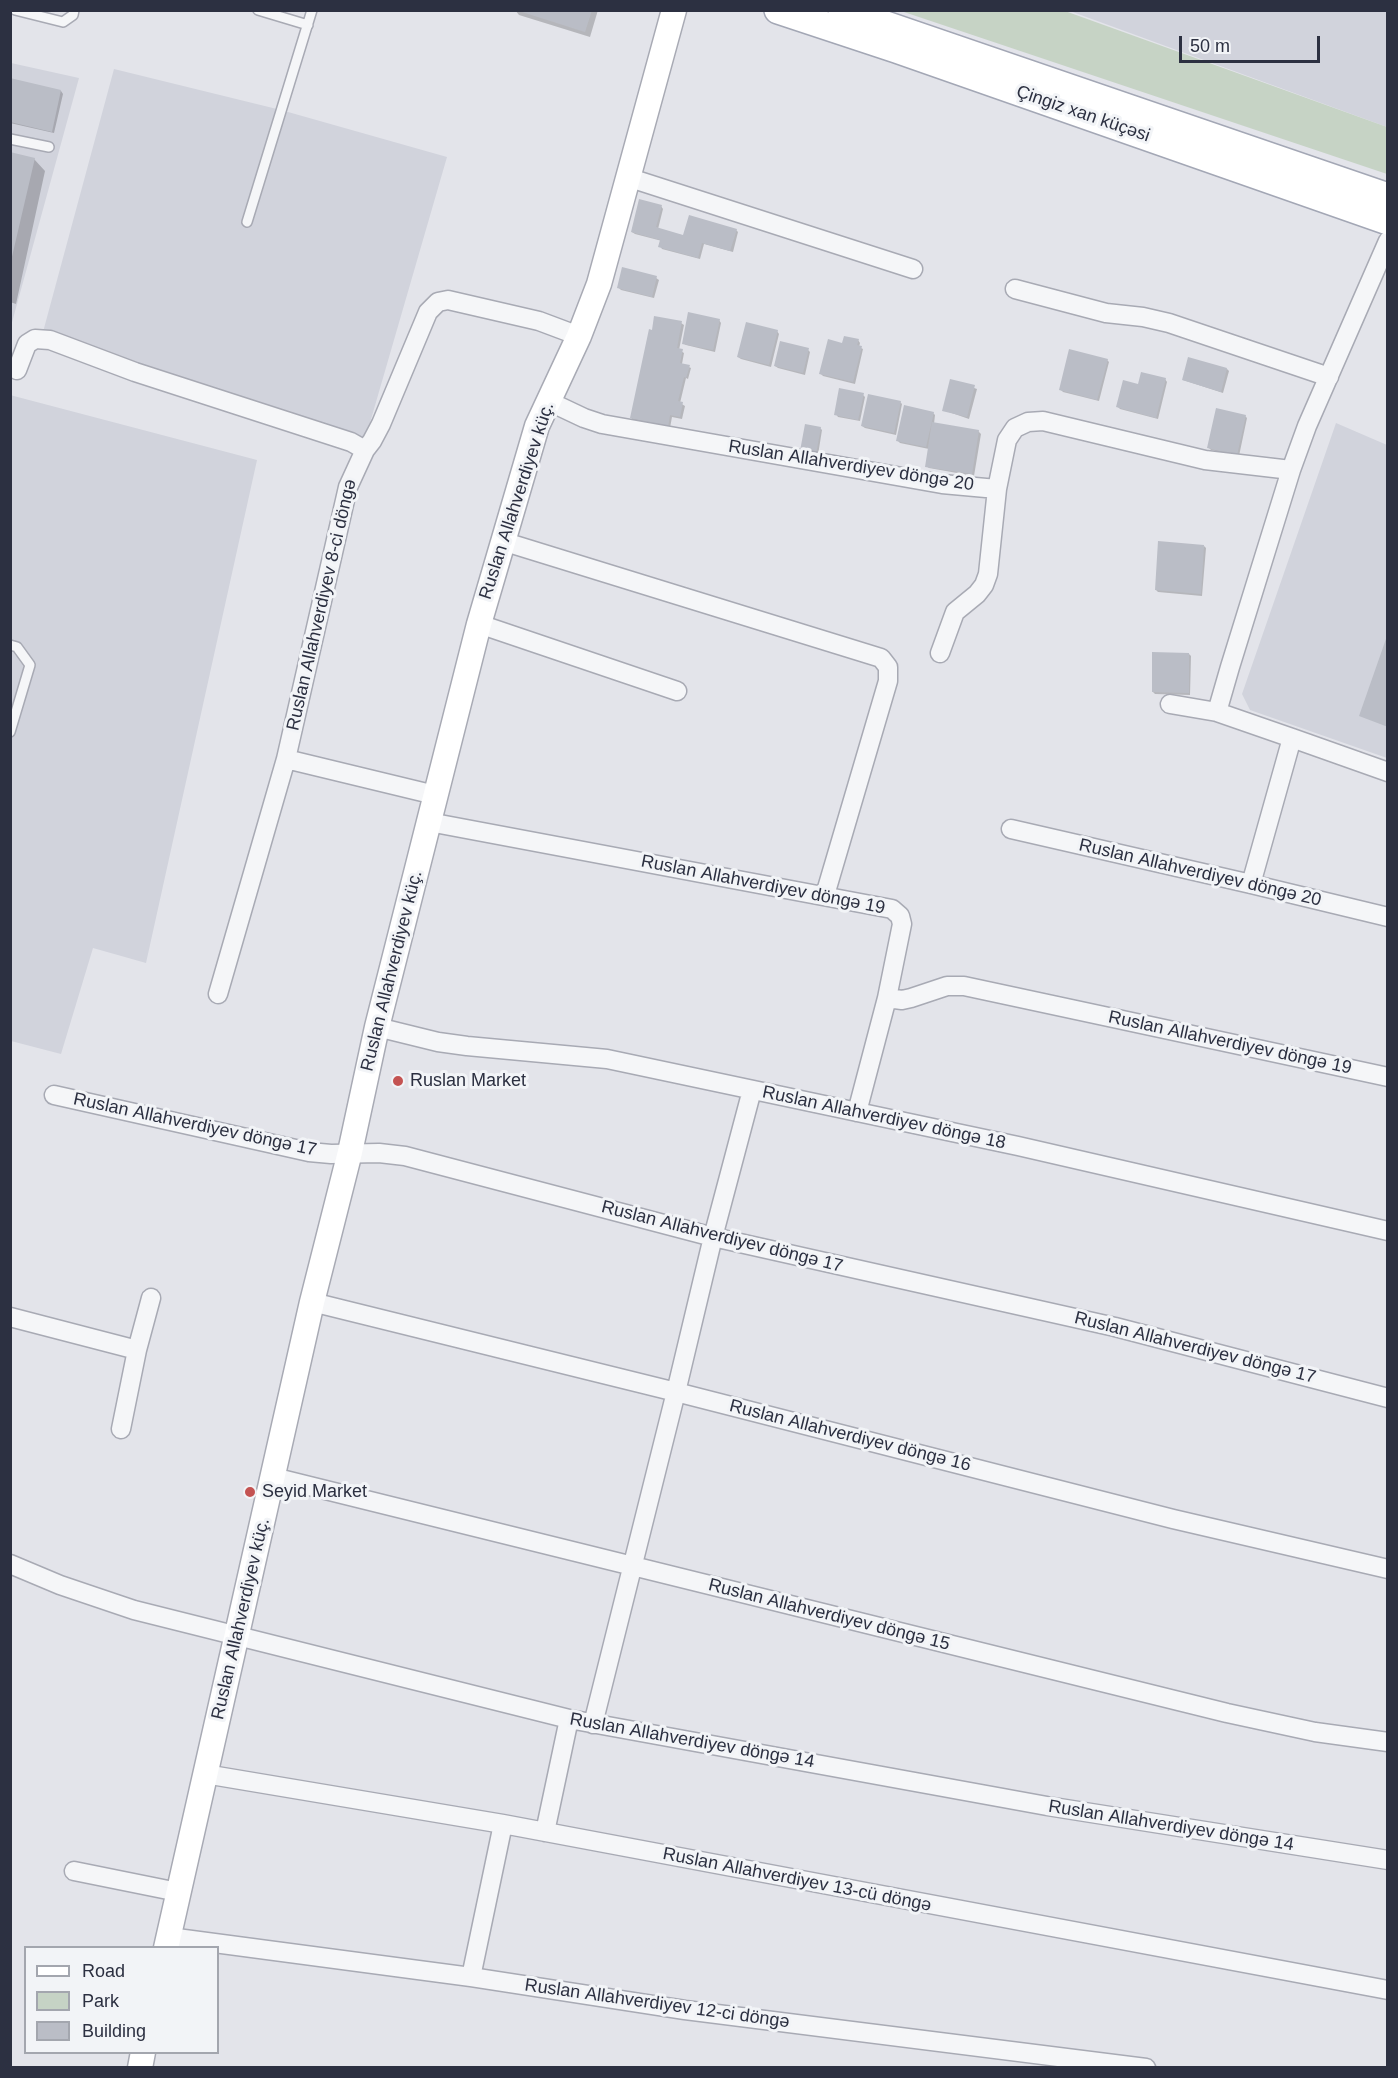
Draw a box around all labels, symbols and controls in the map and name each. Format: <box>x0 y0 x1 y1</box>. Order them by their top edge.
scale bar <box>1182 24 1323 62</box>
text: 50 m <box>1190 36 1230 56</box>
street label: Çingiz xan küçəsi <box>1013 81 1153 147</box>
street label: Ruslan Allahverdiyev küç. <box>475 400 559 602</box>
street label: Ruslan Allahverdiyev döngə 20 <box>727 436 975 496</box>
street label: Ruslan Allahverdiyev 8-ci döngə <box>283 477 361 733</box>
street label: Ruslan Allahverdiyev döngə 20 <box>1077 835 1323 911</box>
street label: Ruslan Allahverdiyev döngə 19 <box>639 851 887 919</box>
street label: Ruslan Allahverdiyev küç. <box>357 868 427 1074</box>
street label: Ruslan Allahverdiyev döngə 19 <box>1106 1007 1354 1079</box>
place label: Ruslan Market <box>410 1070 526 1092</box>
marker: Ruslan Market <box>391 1074 405 1088</box>
street label: Ruslan Allahverdiyev döngə 18 <box>760 1082 1008 1154</box>
street label: Ruslan Allahverdiyev döngə 17 <box>71 1089 319 1161</box>
street label: Ruslan Allahverdiyev döngə 17 <box>599 1197 845 1277</box>
street label: Ruslan Allahverdiyev döngə 17 <box>1072 1308 1318 1388</box>
street label: Ruslan Allahverdiyev döngə 16 <box>727 1396 973 1476</box>
place label: Seyid Market <box>262 1481 367 1503</box>
marker: Seyid Market <box>243 1485 257 1499</box>
street label: Ruslan Allahverdiyev küç. <box>207 1516 275 1722</box>
street label: Ruslan Allahverdiyev döngə 15 <box>706 1575 952 1655</box>
street label: Ruslan Allahverdiyev döngə 14 <box>568 1709 816 1773</box>
street label: Ruslan Allahverdiyev döngə 14 <box>1047 1796 1295 1856</box>
street label: Ruslan Allahverdiyev 13-cü döngə <box>661 1843 933 1917</box>
legend <box>24 1946 219 2054</box>
text: Road <box>82 1961 125 1981</box>
street label: Ruslan Allahverdiyev 12-ci döngə <box>523 1975 791 2033</box>
text: Park <box>82 1991 119 2011</box>
text: Building <box>82 2021 146 2041</box>

